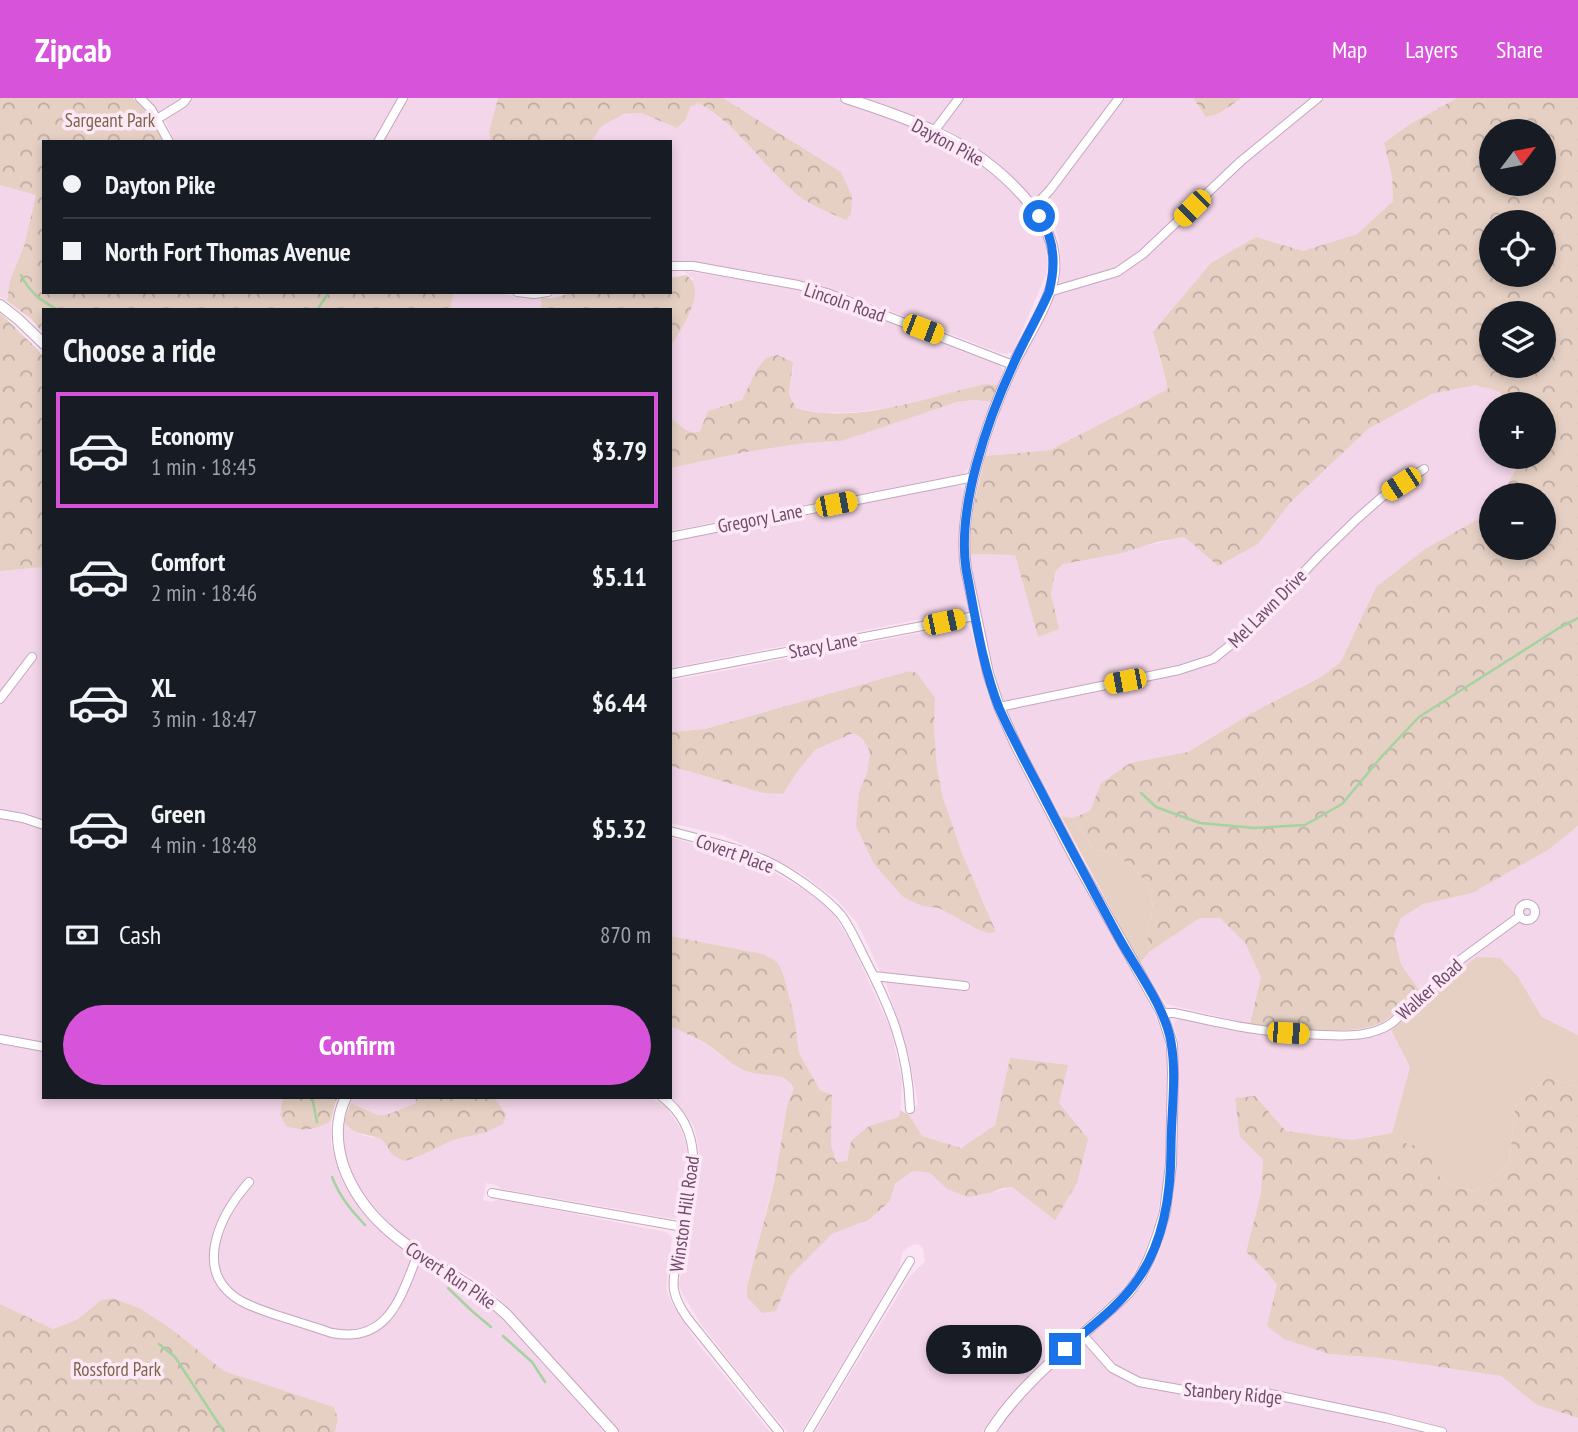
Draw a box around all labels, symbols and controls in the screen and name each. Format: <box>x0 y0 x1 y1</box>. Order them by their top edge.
text: Zipcab <box>35 28 112 71</box>
text: Map <box>1332 34 1367 65</box>
text: Layers <box>1405 34 1458 65</box>
text: Share <box>1496 34 1543 65</box>
park label: Sargeant Park <box>65 108 156 132</box>
street label: Dayton Pike <box>908 113 988 171</box>
north arrow <box>1479 119 1556 196</box>
map controls <box>1479 119 1556 560</box>
text: Dayton Pike <box>105 168 216 201</box>
car <box>1170 186 1215 230</box>
route start <box>1023 200 1055 232</box>
button: locate <box>1479 210 1556 287</box>
text: North Fort Thomas Avenue <box>105 235 351 268</box>
street label: Lincoln Road <box>801 277 889 327</box>
button: layers <box>1479 301 1556 378</box>
car <box>900 312 947 346</box>
text: Choose a ride <box>63 329 216 371</box>
button: + <box>1479 392 1556 469</box>
icon: car <box>67 419 130 482</box>
text: Economy <box>151 419 233 452</box>
text: $3.79 <box>592 434 647 467</box>
text: 1 min · 18:45 <box>151 452 257 481</box>
car <box>1378 464 1425 504</box>
button: − <box>1479 483 1556 560</box>
car <box>814 490 859 518</box>
street label: Gregory Lane <box>716 498 805 538</box>
icon: car <box>67 545 130 608</box>
text: Comfort <box>151 545 225 578</box>
text: $5.11 <box>592 560 647 593</box>
street label: Mel Lawn Drive <box>1223 563 1312 652</box>
text: 2 min · 18:46 <box>151 578 257 607</box>
car <box>922 607 967 637</box>
street label: Stacy Lane <box>787 627 860 663</box>
car <box>1103 667 1148 695</box>
icon: car <box>67 671 130 734</box>
text: XL <box>151 671 176 704</box>
text: $6.44 <box>592 686 647 719</box>
text: 3 min · 18:47 <box>151 704 257 733</box>
icon: car <box>67 797 130 860</box>
text: Green <box>151 797 206 830</box>
text: $5.32 <box>592 812 647 845</box>
street label: Covert Place <box>693 828 777 878</box>
text: 4 min · 18:48 <box>151 830 257 859</box>
icon: cash <box>63 916 101 954</box>
text: Cash <box>119 918 161 951</box>
text: 870 m <box>600 920 651 949</box>
street label: Walker Road <box>1391 953 1467 1025</box>
button: Confirm <box>63 1005 651 1085</box>
car <box>1267 1021 1310 1045</box>
street label: Winston Hill Road <box>664 1154 704 1274</box>
street label: Covert Run Pike <box>401 1236 501 1314</box>
callout: 3 min <box>925 1324 1040 1374</box>
route end <box>1049 1333 1081 1365</box>
text: 3 min <box>961 1335 1007 1364</box>
park label: Rossford Park <box>73 1357 162 1381</box>
street label: Stanbery Ridge <box>1183 1377 1283 1409</box>

